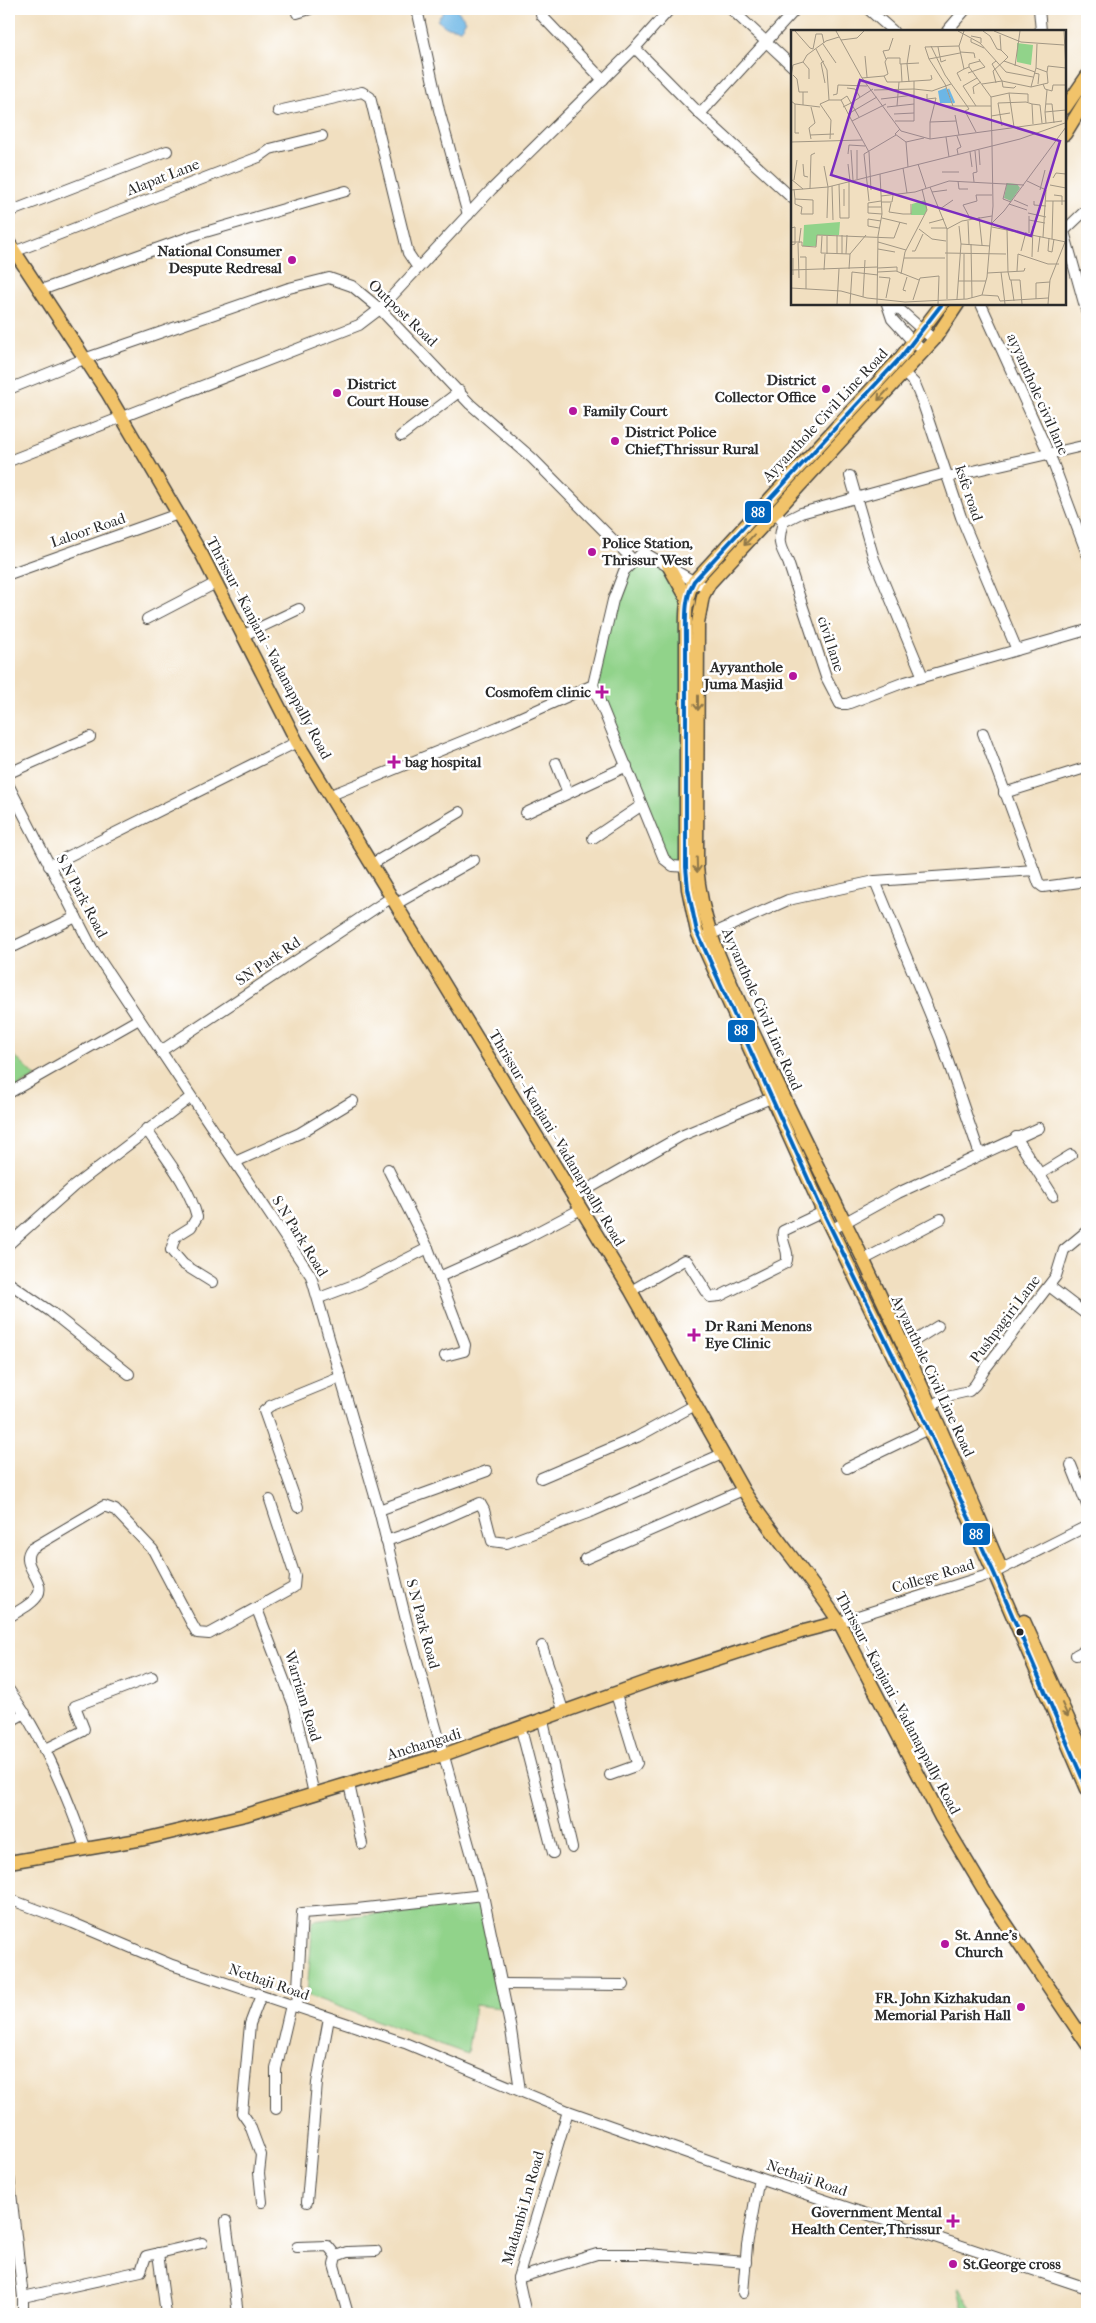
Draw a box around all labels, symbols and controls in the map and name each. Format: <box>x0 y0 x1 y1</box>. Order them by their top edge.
inset map <box>791 30 1066 305</box>
street label: Alapat Lane <box>123 155 202 199</box>
place label: National Consumer Despute Redresal <box>157 242 283 277</box>
marker: National Consumer Despute Redresal <box>286 254 298 266</box>
street label: Outpost Road <box>365 276 442 351</box>
street label: ayyanthole civil lane <box>1003 330 1073 458</box>
street label: Ayyanthole Civil Line Road <box>758 344 892 486</box>
place label: District Collector Office <box>715 371 817 406</box>
place label: District Court House <box>347 375 429 410</box>
marker: District Collector Office <box>820 383 832 395</box>
marker: District Court House <box>331 387 343 399</box>
one-way arrow <box>877 389 889 401</box>
place label: Family Court <box>582 402 668 420</box>
marker: Family Court <box>567 405 579 417</box>
place label: District Police Chief,Thrissur Rural <box>625 423 760 458</box>
marker: District Police Chief,Thrissur Rural <box>609 435 621 447</box>
street label: ksfe road <box>951 463 987 524</box>
line badge: 88 <box>744 500 772 524</box>
text: 88 <box>751 504 765 521</box>
street label: Laloor Road <box>48 508 129 551</box>
one-way arrow <box>743 533 755 546</box>
street label: Thrissur - Kanjani - Vadanappally Road <box>203 534 336 763</box>
place label: Police Station, Thrissur West <box>601 534 694 569</box>
marker: Police Station, Thrissur West <box>586 546 598 558</box>
street label: civil lane <box>814 614 849 675</box>
place label: Ayyanthole Juma Masjid <box>702 658 784 693</box>
marker: Ayyanthole Juma Masjid <box>787 670 799 682</box>
place label: Cosmofem clinic <box>485 683 591 701</box>
marker: Cosmofem clinic <box>595 685 609 699</box>
one-way arrow <box>693 694 703 711</box>
place label: bag hospital <box>404 753 482 771</box>
marker: bag hospital <box>387 755 401 769</box>
street label: S N Park Road <box>52 851 112 942</box>
one-way arrow <box>692 857 702 873</box>
street label: Ayyanthole Civil Line Road <box>718 924 806 1094</box>
street label: SN Park Rd <box>232 932 305 989</box>
line badge: 88 <box>727 1019 756 1043</box>
text: 88 <box>734 1022 748 1039</box>
street label: Thrissur - Kanjani - Vadanappally Road <box>485 1027 629 1250</box>
street label: S N Park Road <box>268 1192 332 1280</box>
street label: Pushpagiri Lane <box>966 1271 1044 1366</box>
street label: Ayyanthole Civil Line Road <box>887 1292 979 1460</box>
place label: Dr Rani Menons Eye Clinic <box>705 1317 812 1352</box>
marker: Dr Rani Menons Eye Clinic <box>687 1328 701 1342</box>
line badge: 88 <box>962 1522 991 1546</box>
text: 88 <box>969 1526 983 1543</box>
street label: College Road <box>890 1555 977 1597</box>
street label: S N Park Road <box>402 1577 444 1672</box>
street label: Thrissur - Kanjani - Vadanappally Road <box>832 1589 965 1818</box>
unlabelled marker <box>1015 1627 1025 1637</box>
street label: Warriam Road <box>280 1648 326 1744</box>
one-way arrow <box>1060 1702 1070 1717</box>
street label: Anchangadi <box>384 1724 464 1764</box>
place label: St. Anne's Church <box>955 1926 1018 1961</box>
marker: St. Anne's Church <box>939 1938 951 1950</box>
street label: Nethaji Road <box>226 1960 312 2004</box>
place label: FR. John Kizhakudan Memorial Parish Hall <box>873 1989 1012 2024</box>
marker: FR. John Kizhakudan Memorial Parish Hall <box>1015 2001 1027 2013</box>
street label: Madambi Ln Road <box>498 2148 548 2267</box>
street label: Nethaji Road <box>764 2156 850 2200</box>
place label: Government Mental Health Center,Thrissur <box>791 2203 943 2238</box>
marker: Government Mental Health Center,Thrissur <box>946 2214 960 2228</box>
place label: St.George cross <box>963 2255 1061 2273</box>
marker: St.George cross <box>947 2258 959 2270</box>

